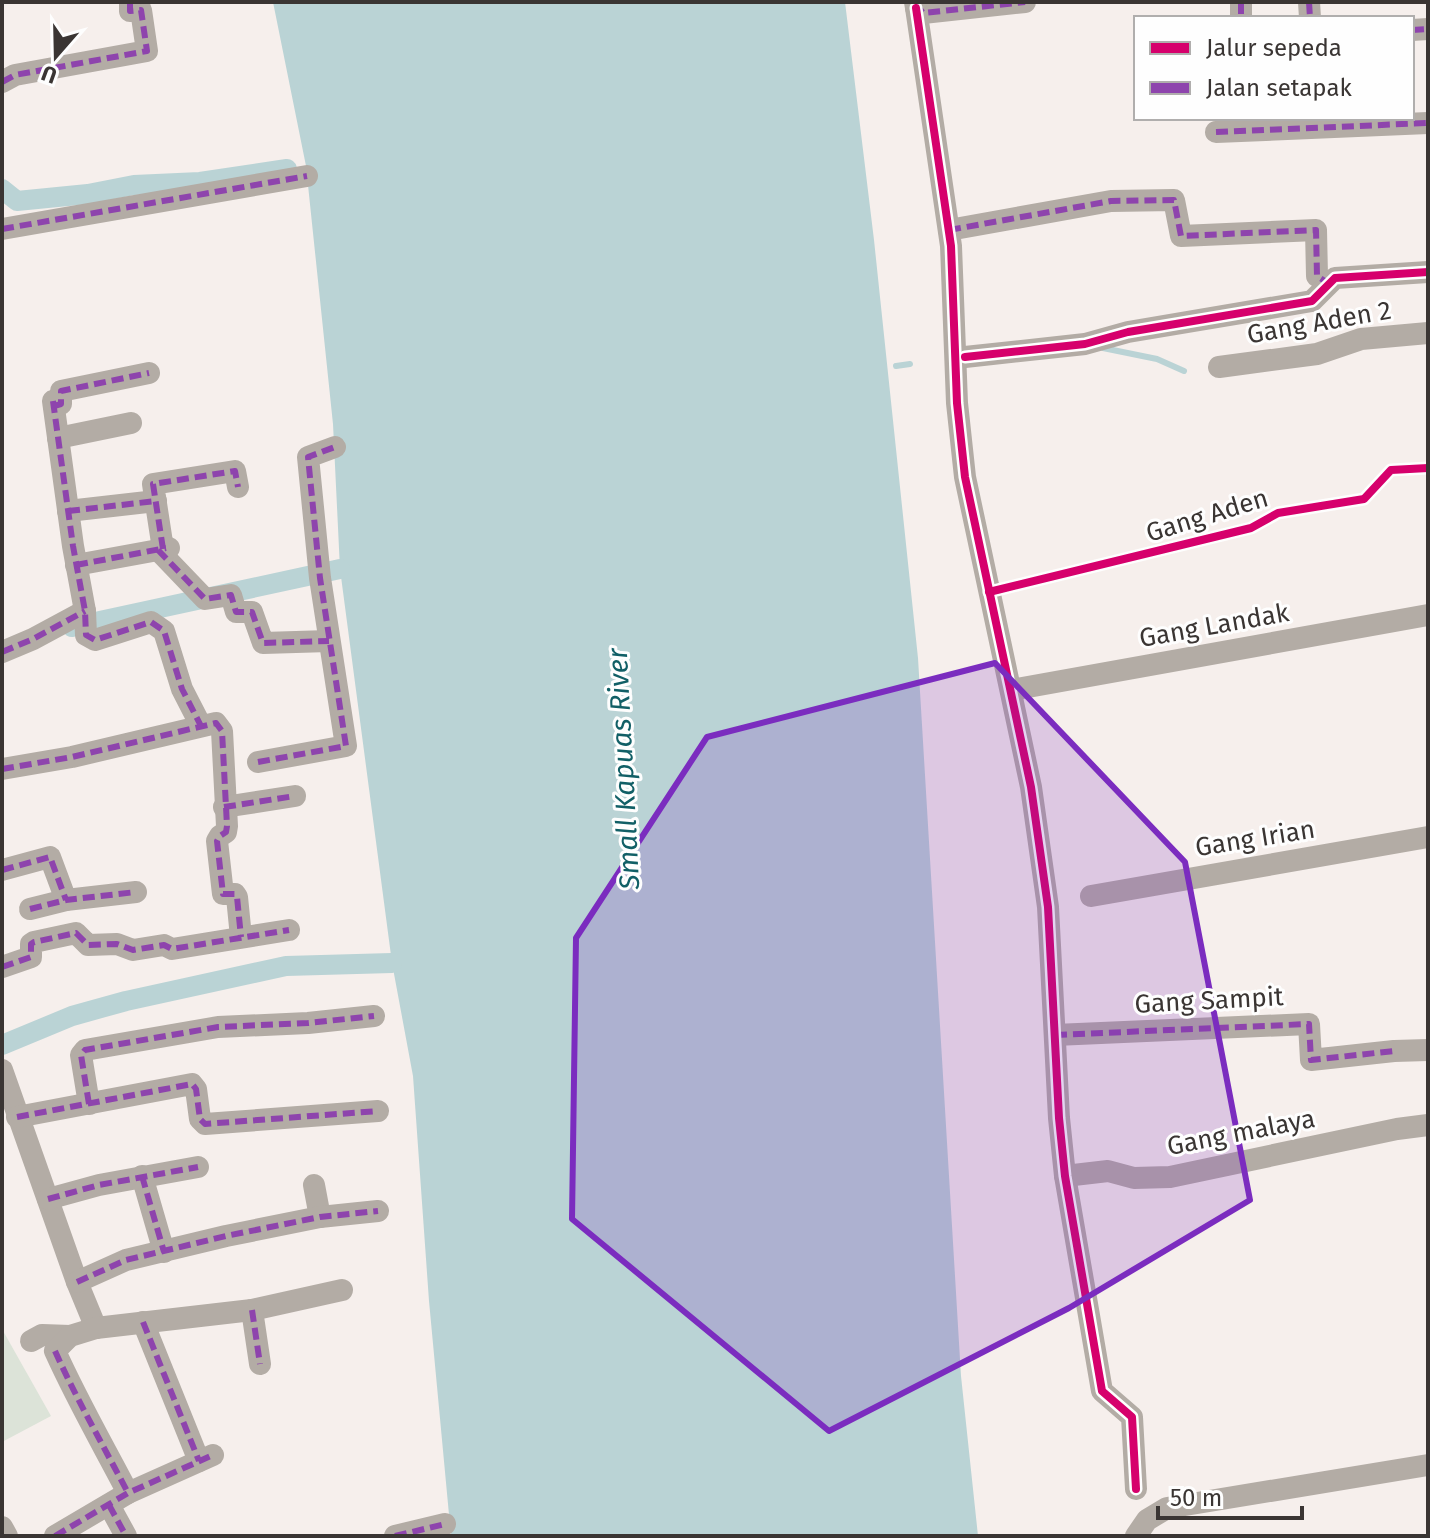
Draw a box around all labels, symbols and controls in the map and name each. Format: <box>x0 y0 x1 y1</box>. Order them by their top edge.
north arrow <box>16 16 96 96</box>
legend <box>1134 16 1414 120</box>
text: Jalur sepeda <box>1206 34 1342 62</box>
text: U <box>38 59 61 89</box>
text: Jalan setapak <box>1206 74 1352 102</box>
street label: Gang Aden 2 <box>1245 295 1394 350</box>
street label: Gang Aden <box>1142 482 1272 549</box>
street label: Gang Landak <box>1137 597 1292 654</box>
water label: Small Kapuas River <box>601 646 646 892</box>
street label: Gang Irian <box>1193 814 1317 863</box>
street label: Gang Sampit <box>1134 981 1285 1020</box>
street label: Gang malaya <box>1164 1103 1318 1162</box>
scale bar <box>1158 1470 1302 1520</box>
text: 50 m <box>1170 1484 1222 1512</box>

